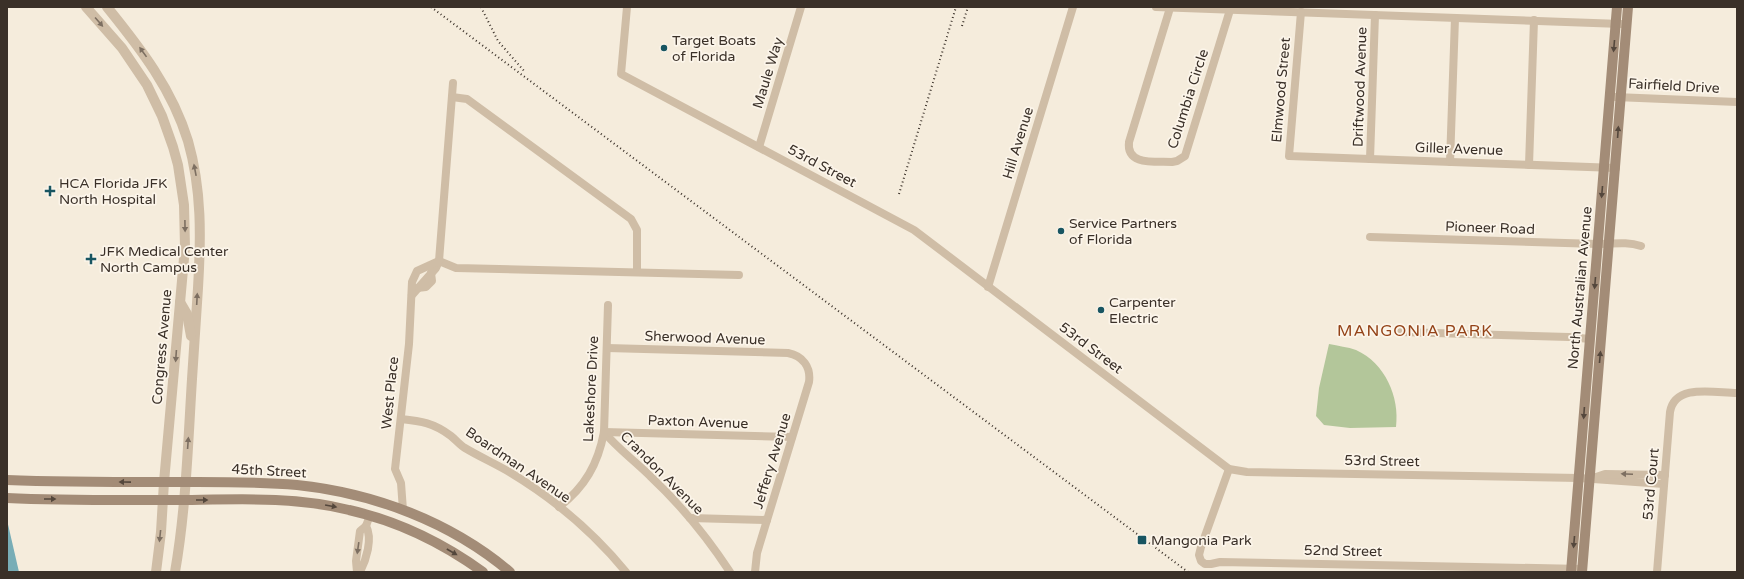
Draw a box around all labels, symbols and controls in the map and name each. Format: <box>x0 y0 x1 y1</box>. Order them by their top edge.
one-way arrow <box>95 17 104 27</box>
street label: Driftwood Avenue <box>1349 27 1371 147</box>
place label: Target Boats of Florida <box>672 32 756 65</box>
street label: Maule Way <box>749 35 787 111</box>
street label: Elmwood Street <box>1268 36 1294 143</box>
one-way arrow <box>1611 40 1618 52</box>
marker: Target Boats of Florida <box>659 43 669 53</box>
one-way arrow <box>139 47 147 57</box>
street label: Columbia Circle <box>1164 47 1212 151</box>
street label: Fairfield Drive <box>1628 75 1720 97</box>
street label: Hill Avenue <box>999 105 1037 181</box>
one-way arrow <box>1615 126 1622 138</box>
street label: Giller Avenue <box>1415 139 1503 159</box>
street label: 53rd Street <box>785 141 860 191</box>
one-way arrow <box>191 164 197 176</box>
place label: HCA Florida JFK North Hospital <box>59 175 167 208</box>
marker: HCA Florida JFK North Hospital <box>44 185 56 197</box>
one-way arrow <box>1599 186 1606 198</box>
street label: North Australian Avenue <box>1564 206 1596 370</box>
place label: Service Partners of Florida <box>1069 215 1177 248</box>
street label: Pioneer Road <box>1445 218 1535 238</box>
one-way arrow <box>182 220 188 233</box>
marker: Service Partners of Florida <box>1056 226 1066 236</box>
place label: JFK Medical Center North Campus <box>100 243 229 276</box>
marker: JFK Medical Center North Campus <box>85 253 97 265</box>
one-way arrow <box>1591 277 1598 289</box>
street label: Congress Avenue <box>148 289 176 405</box>
one-way arrow <box>193 293 200 305</box>
place label: Carpenter Electric <box>1109 294 1176 327</box>
marker: Carpenter Electric <box>1096 305 1106 315</box>
street label: 53rd Street <box>1056 319 1127 378</box>
district label: MANGONIA PARK <box>1337 321 1493 341</box>
street label: Sherwood Avenue <box>644 327 766 349</box>
street label: Lakeshore Drive <box>580 335 602 443</box>
one-way arrow <box>172 350 179 362</box>
one-way arrow <box>1597 351 1604 363</box>
street label: West Place <box>378 356 402 430</box>
one-way arrow <box>1581 407 1588 419</box>
street label: Jeffery Avenue <box>749 411 795 511</box>
street label: Paxton Avenue <box>647 412 749 432</box>
street label: Boardman Avenue <box>462 424 574 506</box>
street label: Crandon Avenue <box>617 428 707 518</box>
one-way arrow <box>184 437 191 449</box>
street label: 53rd Court <box>1639 447 1663 521</box>
street label: 53rd Street <box>1344 452 1420 470</box>
street label: 45th Street <box>231 461 308 481</box>
one-way arrow <box>1621 471 1633 478</box>
one-way arrow <box>118 479 131 485</box>
one-way arrow <box>44 496 57 502</box>
one-way arrow <box>196 497 209 503</box>
one-way arrow <box>325 503 338 509</box>
one-way arrow <box>157 530 164 542</box>
place label: Mangonia Park <box>1151 532 1252 549</box>
marker: Mangonia Park <box>1136 534 1148 546</box>
one-way arrow <box>1570 536 1577 548</box>
one-way arrow <box>355 542 361 554</box>
street label: 52nd Street <box>1304 542 1383 560</box>
one-way arrow <box>446 548 458 555</box>

